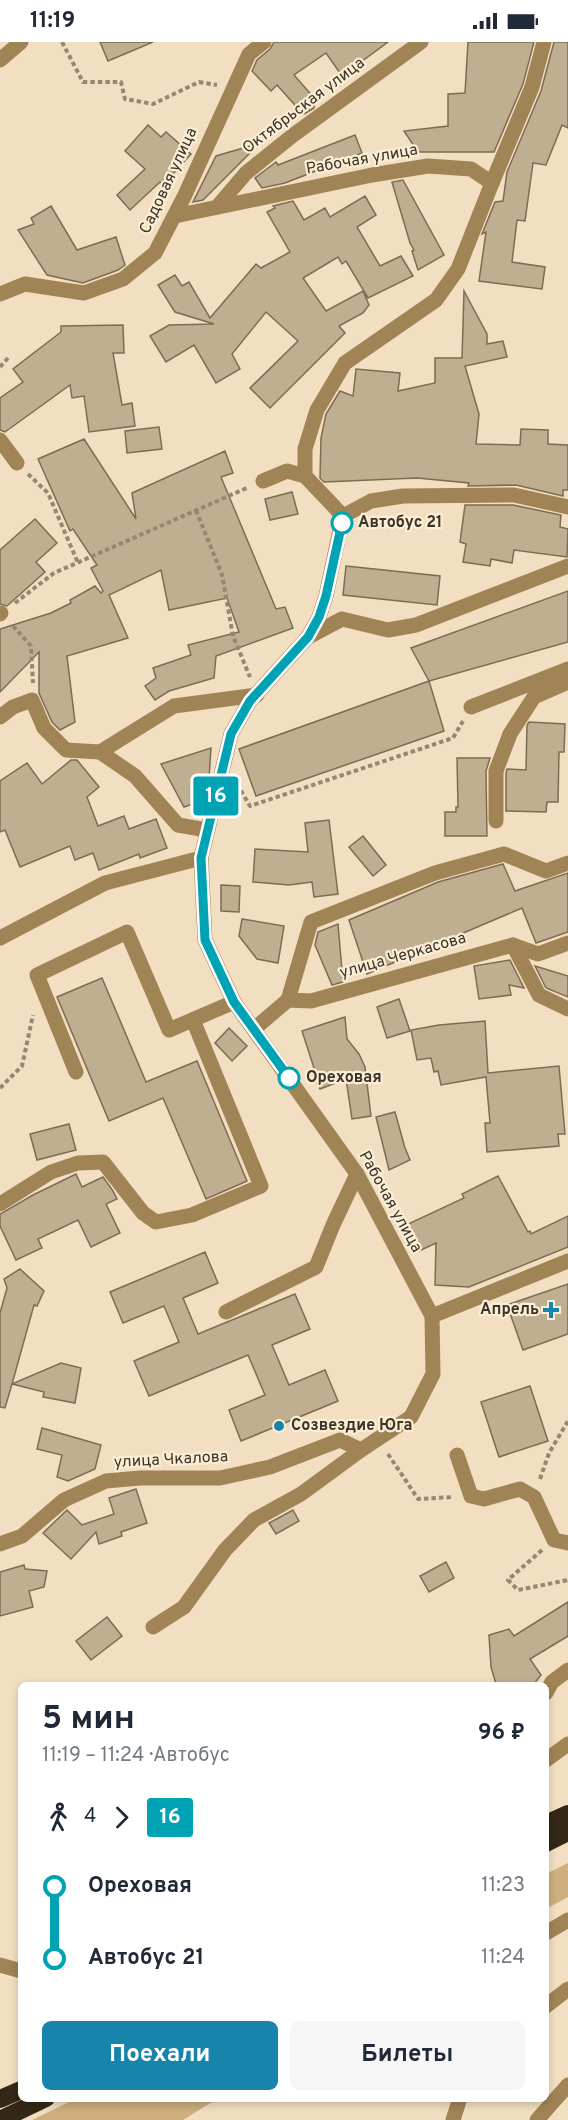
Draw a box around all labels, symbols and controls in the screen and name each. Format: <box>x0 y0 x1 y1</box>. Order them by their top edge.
text: 11:19 <box>30 8 75 35</box>
street label: Октябрьская улица <box>239 53 369 159</box>
street label: Садовая улица <box>136 125 202 237</box>
street label: Рабочая улица <box>305 140 419 180</box>
marker: Автобус 21 <box>331 512 353 534</box>
place label: Автобус 21 <box>358 513 443 533</box>
line badge: 16 <box>189 776 243 816</box>
text: 16 <box>205 783 227 810</box>
street label: улица Черкасова <box>337 928 469 984</box>
marker: Ореховая <box>278 1067 300 1089</box>
place label: Ореховая <box>306 1068 382 1088</box>
street label: Рабочая улица <box>354 1148 426 1256</box>
place label: Апрель <box>480 1300 539 1320</box>
marker: Апрель <box>544 1303 558 1317</box>
place label: Созвездие Юга <box>291 1416 413 1436</box>
marker: Созвездие Юга <box>272 1419 286 1433</box>
street label: улица Чкалова <box>113 1447 229 1473</box>
text: 5 мин <box>42 1699 135 1741</box>
text: 96 ₽ <box>478 1720 525 1747</box>
text: 11:19 – 11:24 · Автобус <box>42 1743 230 1769</box>
icon: walk <box>42 1801 75 1834</box>
icon: forward <box>105 1801 138 1834</box>
text: 4 <box>84 1804 96 1830</box>
text: 16 <box>159 1804 181 1831</box>
text: Ореховая <box>88 1873 192 1900</box>
text: 11:23 <box>481 1873 525 1899</box>
text: Автобус 21 <box>88 1945 204 1972</box>
text: 11:24 <box>481 1945 525 1971</box>
button: Поехали <box>42 2021 278 2090</box>
button: Билеты <box>290 2021 525 2090</box>

